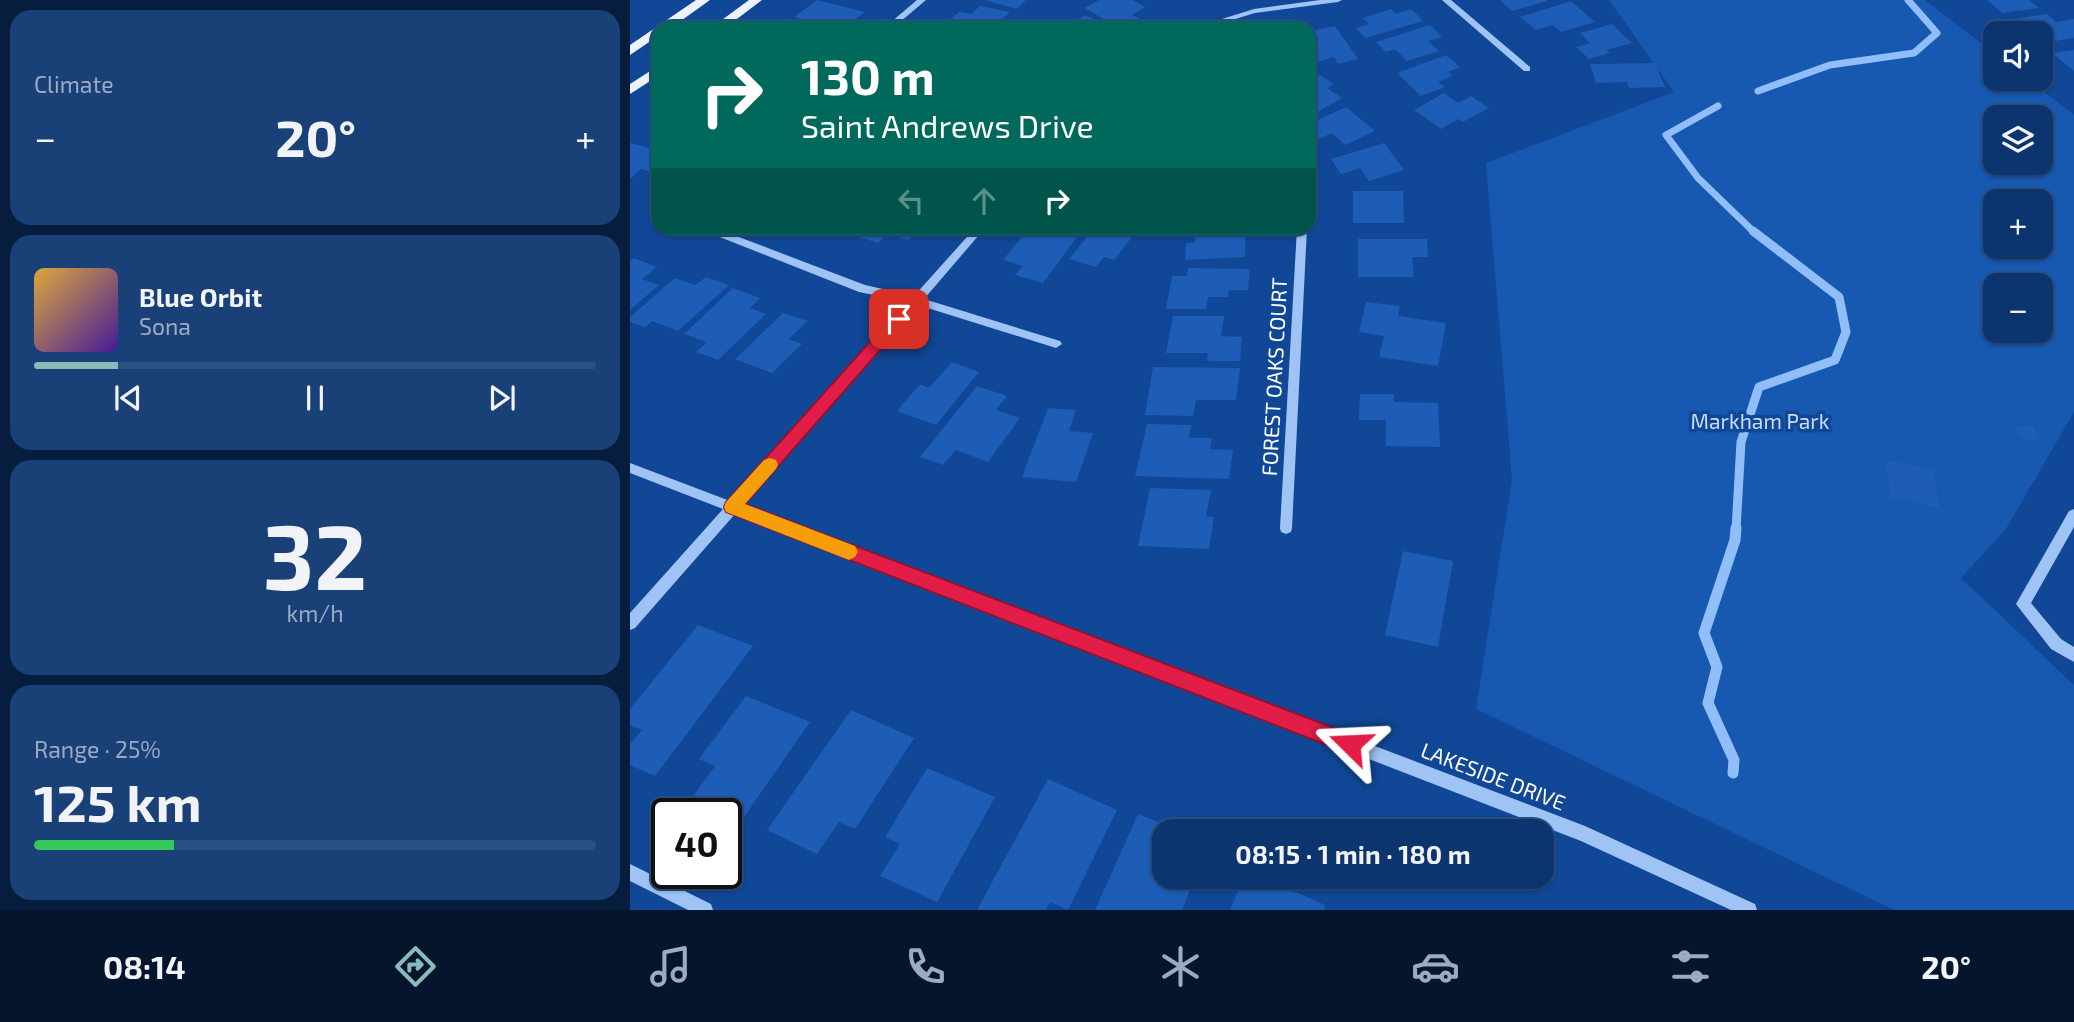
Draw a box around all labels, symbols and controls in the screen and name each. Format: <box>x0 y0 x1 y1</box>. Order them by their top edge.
map controls <box>1983 21 2053 343</box>
button: sound <box>1983 21 2053 91</box>
text: 130 m <box>801 46 935 105</box>
icon: right <box>686 49 777 140</box>
text: Climate <box>34 70 114 98</box>
text: 20° <box>275 105 356 167</box>
button: layers <box>1983 105 2053 175</box>
text: Saint Andrews Drive <box>801 106 1094 144</box>
text: − <box>34 114 56 160</box>
text: + <box>575 114 596 160</box>
icon: left <box>892 182 930 220</box>
icon: ahead <box>965 182 1003 220</box>
icon: right <box>1038 182 1076 220</box>
button: + <box>1983 189 2053 259</box>
button: − <box>1983 273 2053 343</box>
street label: FOREST OAKS COURT <box>1256 277 1291 477</box>
text: Blue Orbit <box>139 281 262 312</box>
pin <box>869 289 929 349</box>
icon: arrive <box>880 300 918 338</box>
text: Sona <box>139 312 191 340</box>
icon: previous <box>109 379 147 417</box>
icon: pause <box>296 379 334 417</box>
icon: next <box>483 379 521 417</box>
park label: Markham Park <box>1691 408 1830 433</box>
text: 32 <box>263 499 367 608</box>
text: km/h <box>286 599 344 627</box>
position arrow <box>1313 707 1387 781</box>
text: Range · 25% <box>34 735 161 763</box>
street label: LAKESIDE DRIVE <box>1418 737 1569 815</box>
text: 125 km <box>34 770 202 832</box>
speed limit sign: 40 <box>651 798 742 889</box>
text: 08:15 · 1 min · 180 m <box>1235 838 1471 869</box>
icon: directions <box>391 942 440 991</box>
icon: music <box>646 942 695 991</box>
icon: phone <box>901 942 950 991</box>
icon: climate <box>1156 942 1205 991</box>
icon: car <box>1411 942 1460 991</box>
icon: filters <box>1666 942 1715 991</box>
text: 08:14 <box>103 947 186 985</box>
text: 20° <box>1921 947 1971 985</box>

